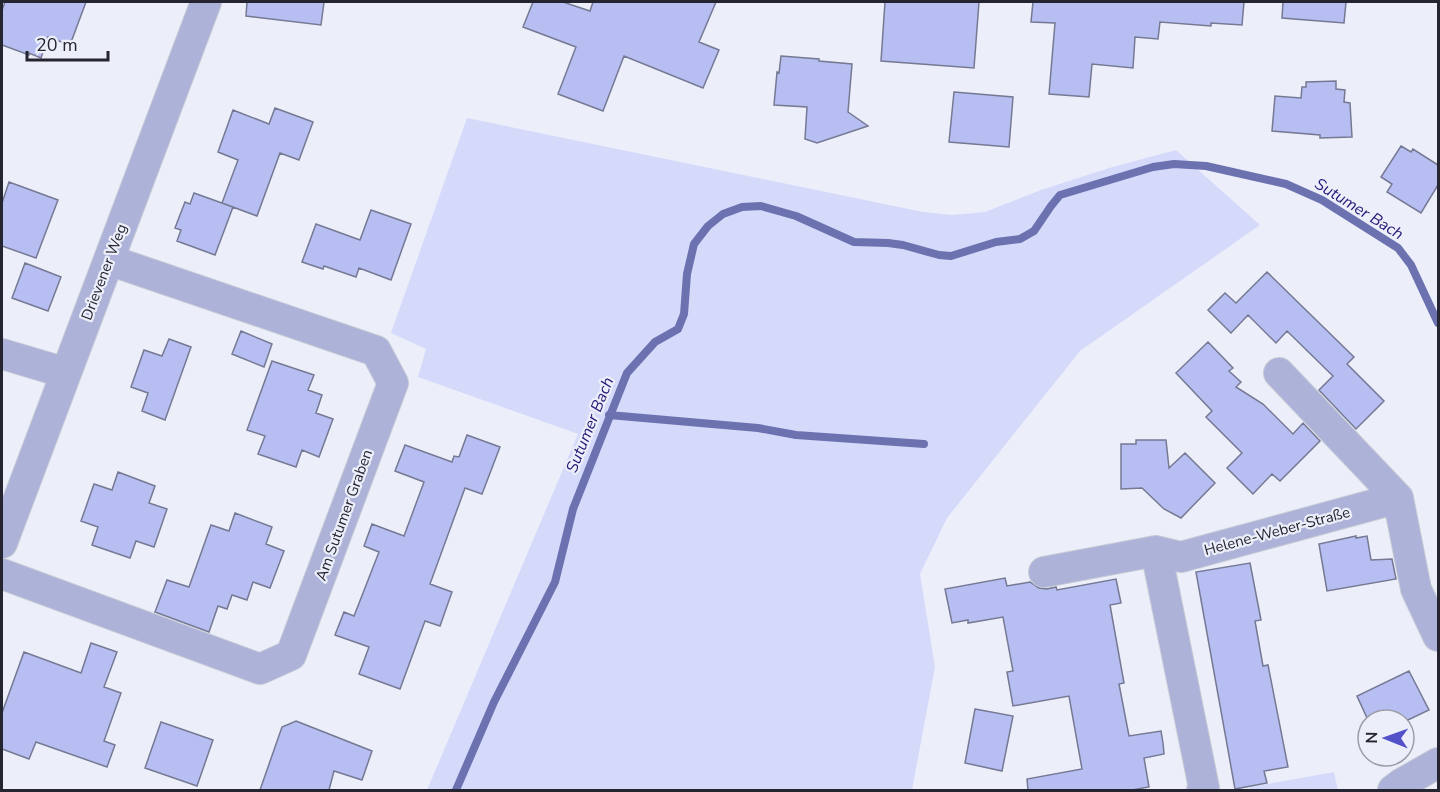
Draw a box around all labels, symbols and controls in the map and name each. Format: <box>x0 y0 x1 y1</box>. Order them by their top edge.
scale bar <box>27 24 108 62</box>
text: 20 m <box>36 33 78 57</box>
water label: Sutumer Bach <box>1310 173 1408 245</box>
street label: Drievener Weg <box>76 221 132 323</box>
water label: Sutumer Bach <box>561 374 619 476</box>
street label: Am Sutumer Graben <box>311 447 377 583</box>
street label: Helene-Weber-Straße <box>1202 502 1352 560</box>
north arrow <box>1356 708 1416 768</box>
text: N <box>1361 732 1383 744</box>

